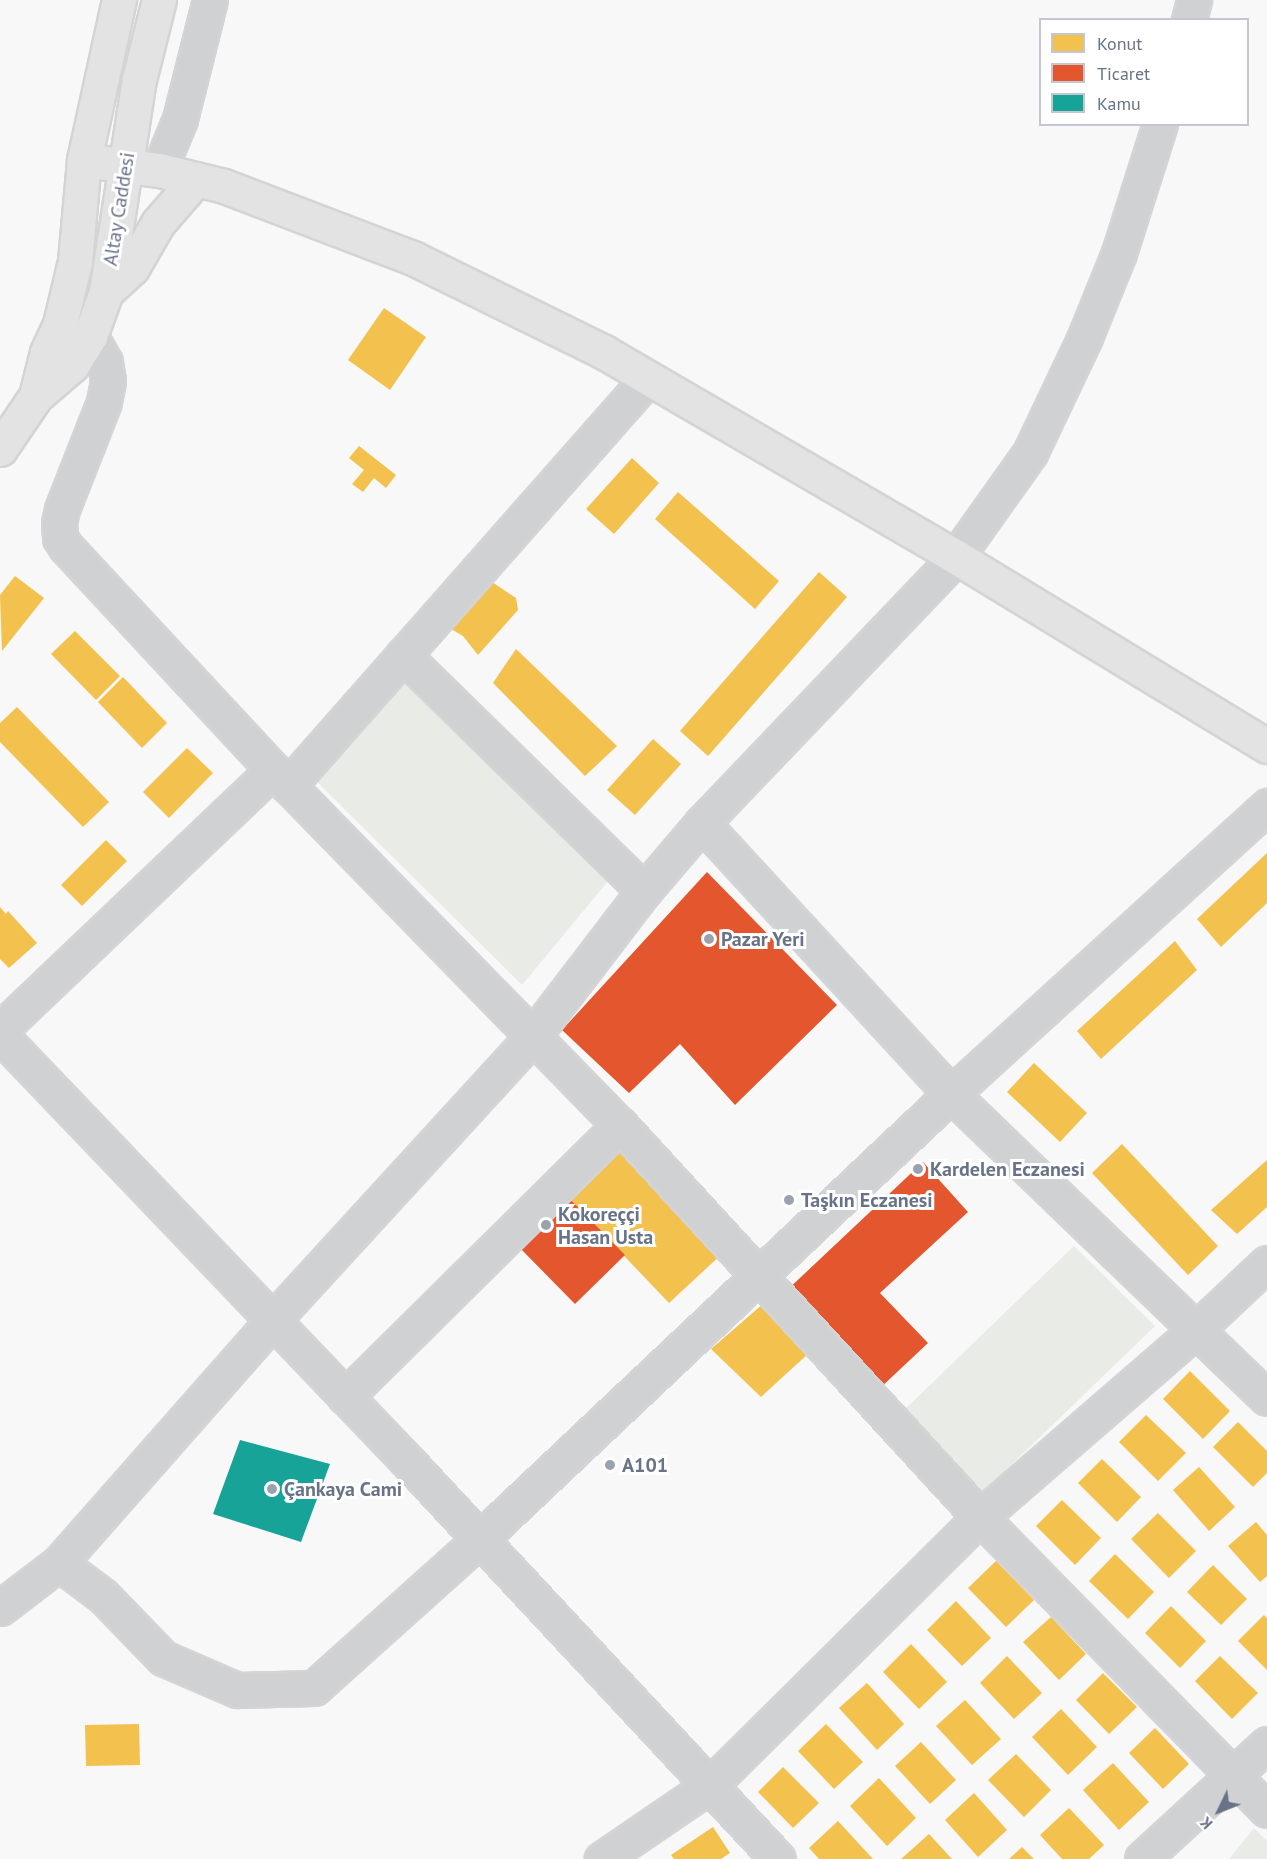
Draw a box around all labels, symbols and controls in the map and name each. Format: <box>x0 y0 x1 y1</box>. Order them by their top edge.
legend <box>1039 18 1249 126</box>
text: Konut <box>1097 32 1142 55</box>
text: Ticaret <box>1097 62 1150 85</box>
text: Kamu <box>1097 92 1141 115</box>
street label: Altay Caddesi <box>98 150 140 268</box>
place label: Pazar Yeri <box>721 927 805 951</box>
marker: Pazar Yeri <box>702 932 716 946</box>
place label: Kardelen Eczanesi <box>930 1157 1085 1181</box>
marker: Kardelen Eczanesi <box>911 1162 925 1176</box>
place label: Taşkın Eczanesi <box>801 1188 933 1212</box>
marker: Taşkın Eczanesi <box>782 1193 796 1207</box>
place label: Kokoreççi Hasan Usta <box>558 1202 653 1249</box>
marker: Kokoreççi Hasan Usta <box>539 1218 553 1232</box>
place label: A101 <box>622 1453 668 1477</box>
marker: A101 <box>603 1458 617 1472</box>
place label: Çankaya Cami <box>284 1477 402 1501</box>
marker: Çankaya Cami <box>265 1482 279 1496</box>
north arrow <box>1189 1781 1249 1841</box>
text: K <box>1195 1813 1217 1834</box>

